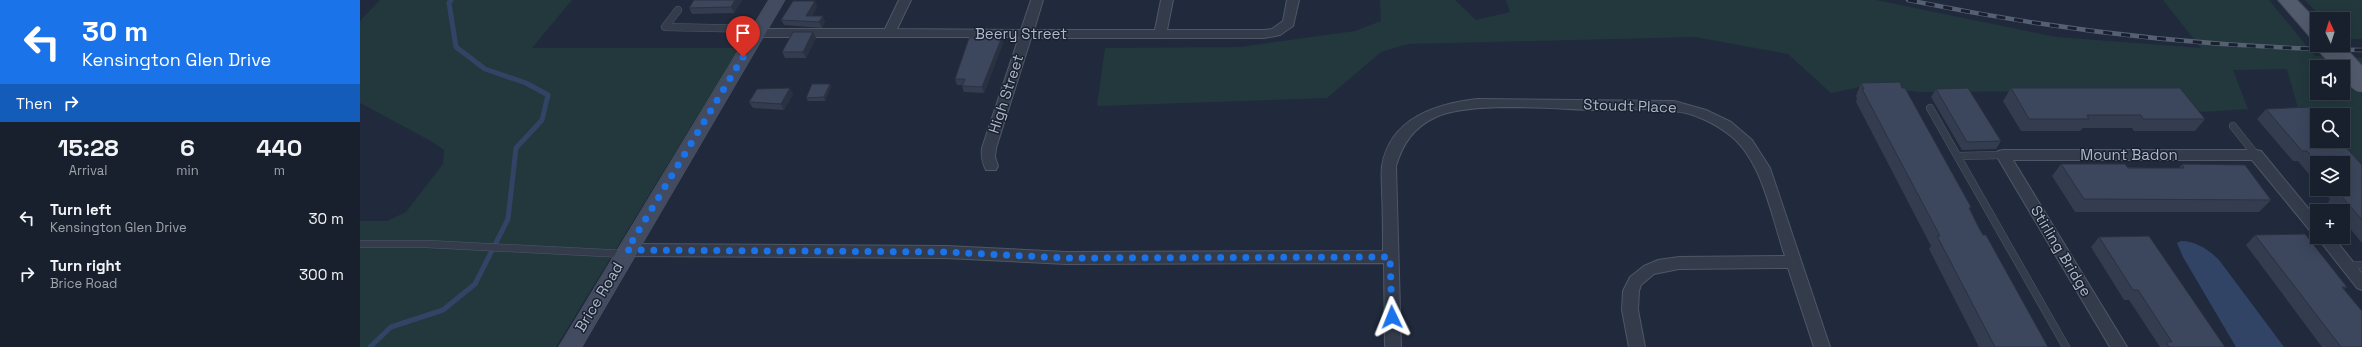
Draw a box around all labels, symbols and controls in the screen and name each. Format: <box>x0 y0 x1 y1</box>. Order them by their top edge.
north arrow <box>2310 12 2350 52</box>
map controls <box>2310 12 2350 244</box>
text: 30 m <box>82 13 148 49</box>
icon: left <box>16 16 68 68</box>
pin <box>726 16 760 57</box>
icon: arrive <box>732 22 754 44</box>
street label: Beery Street <box>975 24 1067 43</box>
text: Kensington Glen Drive <box>82 48 271 71</box>
street label: High Street <box>984 52 1027 136</box>
button: sound <box>2310 60 2350 100</box>
icon: right <box>60 92 82 114</box>
text: Then <box>16 94 52 113</box>
street label: Stoudt Place <box>1583 94 1677 117</box>
button: search <box>2310 108 2350 148</box>
text: 15:28 <box>58 132 119 163</box>
text: 6 <box>180 132 195 163</box>
text: 440 <box>256 132 302 163</box>
street label: Mount Badon <box>2080 145 2178 164</box>
button: layers <box>2310 156 2350 196</box>
text: Arrival <box>69 162 107 179</box>
text: min <box>176 162 199 179</box>
text: m <box>274 162 285 179</box>
text: Turn left <box>50 200 112 219</box>
street label: Stirling Bridge <box>2027 202 2096 300</box>
button: + <box>2310 204 2350 244</box>
icon: left <box>16 207 38 229</box>
text: 30 m <box>309 209 344 228</box>
text: Kensington Glen Drive <box>50 219 187 236</box>
text: Turn right <box>50 256 121 275</box>
street label: Brice Road <box>570 259 627 335</box>
icon: right <box>16 263 38 285</box>
text: 300 m <box>299 265 344 284</box>
text: Brice Road <box>50 275 117 292</box>
position arrow <box>1371 296 1413 338</box>

